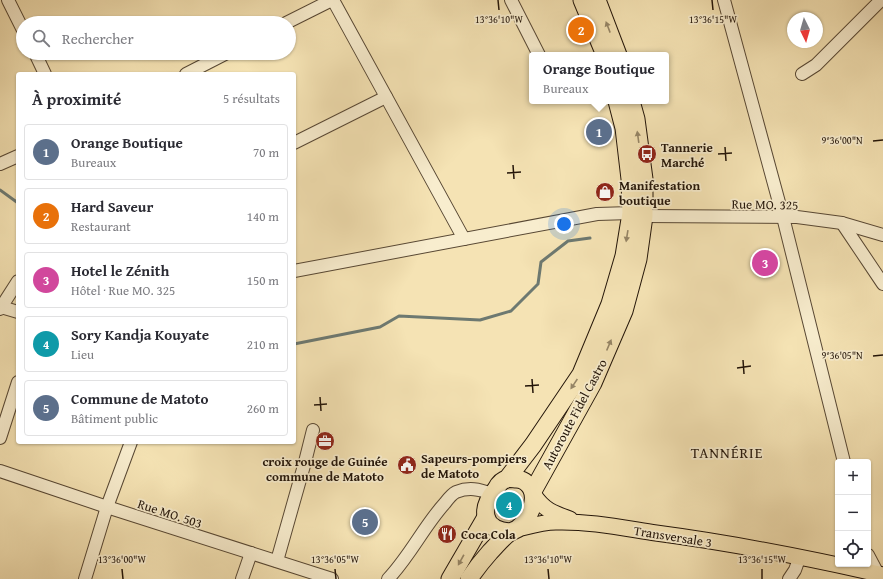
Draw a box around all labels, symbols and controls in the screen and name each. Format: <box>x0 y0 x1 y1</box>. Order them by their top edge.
text: 13°36'10"W <box>475 12 523 27</box>
text: 13°36'15"W <box>689 12 737 27</box>
north arrow <box>787 12 823 48</box>
pin: 2 <box>568 15 594 45</box>
search box <box>16 16 296 60</box>
one-way arrow <box>604 21 610 33</box>
icon: search <box>30 27 52 49</box>
text: Rechercher <box>62 28 134 49</box>
popup <box>529 52 669 104</box>
text: Orange Boutique <box>543 58 655 79</box>
text: Bureaux <box>543 79 589 98</box>
text: À proximité <box>32 86 121 111</box>
text: 5 résultats <box>223 89 280 108</box>
pin: 1 <box>586 117 612 147</box>
one-way arrow <box>635 131 641 143</box>
text: Orange Boutique <box>71 132 183 153</box>
text: 9°36'00"N <box>821 133 863 148</box>
place label: Tannerie Marché <box>661 138 713 172</box>
text: 1 <box>43 143 49 162</box>
text: 70 m <box>253 143 279 162</box>
bus stop icon: Tannerie Marché <box>636 143 658 165</box>
text: Bureaux <box>71 153 116 172</box>
place label: Manifestation boutique <box>619 176 701 210</box>
shop icon: Manifestation boutique <box>594 181 616 203</box>
street label: Rue MO. 325 <box>731 194 799 215</box>
text: Hard Saveur <box>71 196 153 217</box>
text: 2 <box>43 207 49 226</box>
text: 140 m <box>247 207 279 226</box>
your location <box>554 214 574 234</box>
text: Restaurant <box>71 217 131 236</box>
one-way arrow <box>624 230 630 243</box>
pin: 3 <box>752 248 778 278</box>
text: Hotel le Zénith <box>71 260 169 281</box>
text: 3 <box>43 271 49 290</box>
text: 150 m <box>247 271 279 290</box>
text: Hôtel · Rue MO. 325 <box>71 281 175 300</box>
text: Sory Kandja Kouyate <box>71 324 209 345</box>
text: 4 <box>43 335 49 354</box>
text: 210 m <box>247 335 279 354</box>
one-way arrow <box>606 340 612 351</box>
text: Lieu <box>71 345 94 364</box>
text: 9°36'05"N <box>821 348 863 363</box>
street label: Autoroute Fidel Castro <box>537 355 612 473</box>
one-way arrow <box>570 379 578 389</box>
text: Commune de Matoto <box>71 388 209 409</box>
text: 5 <box>43 399 49 418</box>
text: 260 m <box>247 399 279 418</box>
text: Bâtiment public <box>71 409 158 428</box>
office icon: croix rouge de Guinée commune de Matoto <box>314 430 336 452</box>
district label: TANNÉRIE <box>691 442 763 463</box>
place label: Sapeurs-pompiers de Matoto <box>421 449 527 483</box>
place label: croix rouge de Guinée commune de Matoto <box>262 452 388 486</box>
public building icon: Sapeurs-pompiers de Matoto <box>396 454 418 476</box>
map controls <box>835 459 871 567</box>
button: + <box>835 459 871 495</box>
pin: 4 <box>496 490 522 520</box>
street label: Rue MO. 503 <box>135 494 205 533</box>
button: − <box>835 495 871 531</box>
pin: 5 <box>352 507 378 537</box>
street label: Transversale 3 <box>632 521 713 552</box>
restaurant icon: Coca Cola <box>436 523 458 545</box>
place label: Coca Cola <box>461 525 516 544</box>
button: locate <box>835 531 871 567</box>
text: 13°36'00"W <box>98 552 146 567</box>
text: 13°36'05"W <box>311 552 359 567</box>
text: 13°36'10"W <box>524 552 572 567</box>
text: 13°36'15"W <box>738 552 786 567</box>
one-way arrow <box>458 554 465 566</box>

